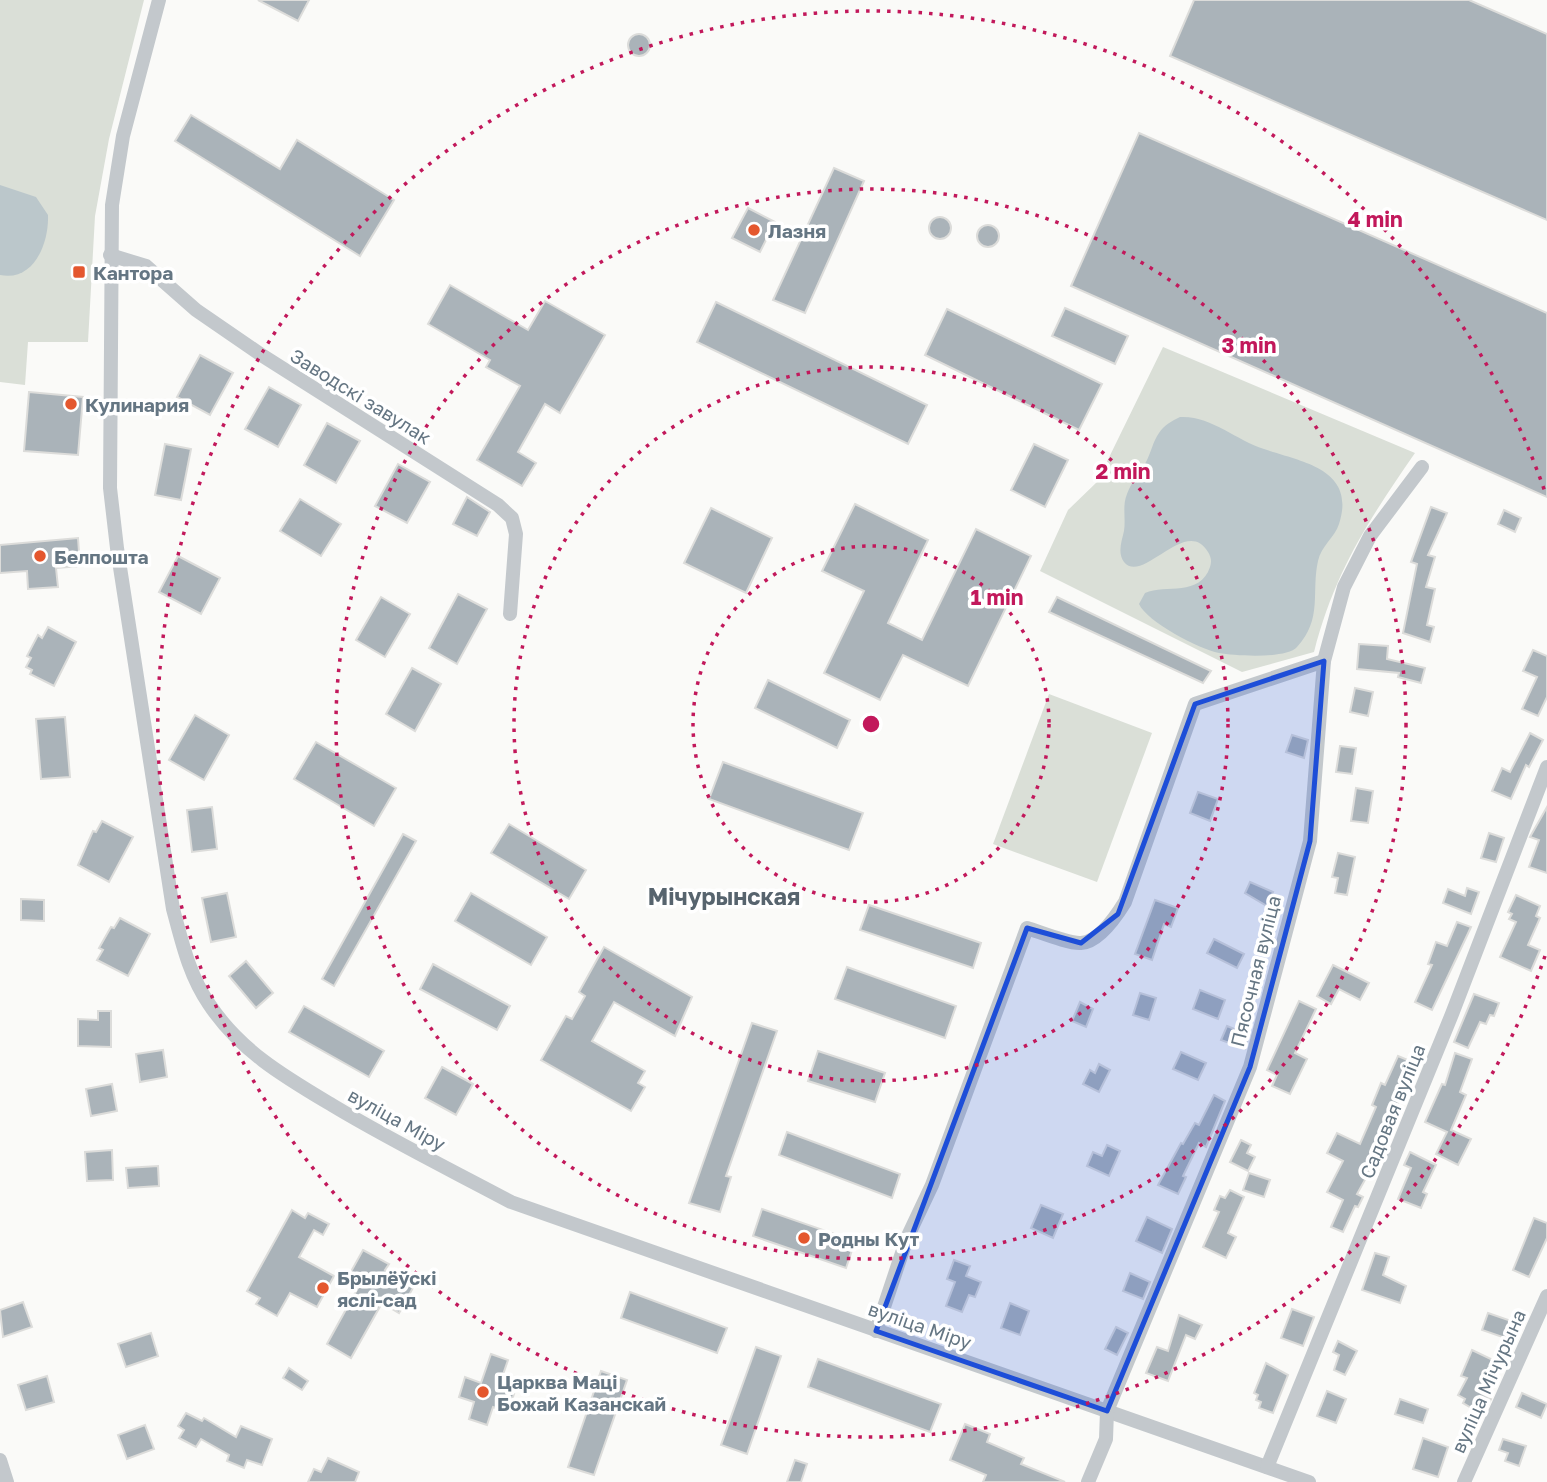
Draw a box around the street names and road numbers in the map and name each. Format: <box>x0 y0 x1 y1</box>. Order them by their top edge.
street label: Заводскі завулак <box>286 343 436 449</box>
street label: Пясочная вуліца <box>1225 893 1285 1049</box>
street label: Садовая вуліца <box>1355 1040 1429 1182</box>
street label: вуліца Міру <box>344 1083 450 1155</box>
street label: вуліца Міру <box>865 1297 975 1354</box>
street label: вуліца Мічурына <box>1446 1306 1530 1456</box>

